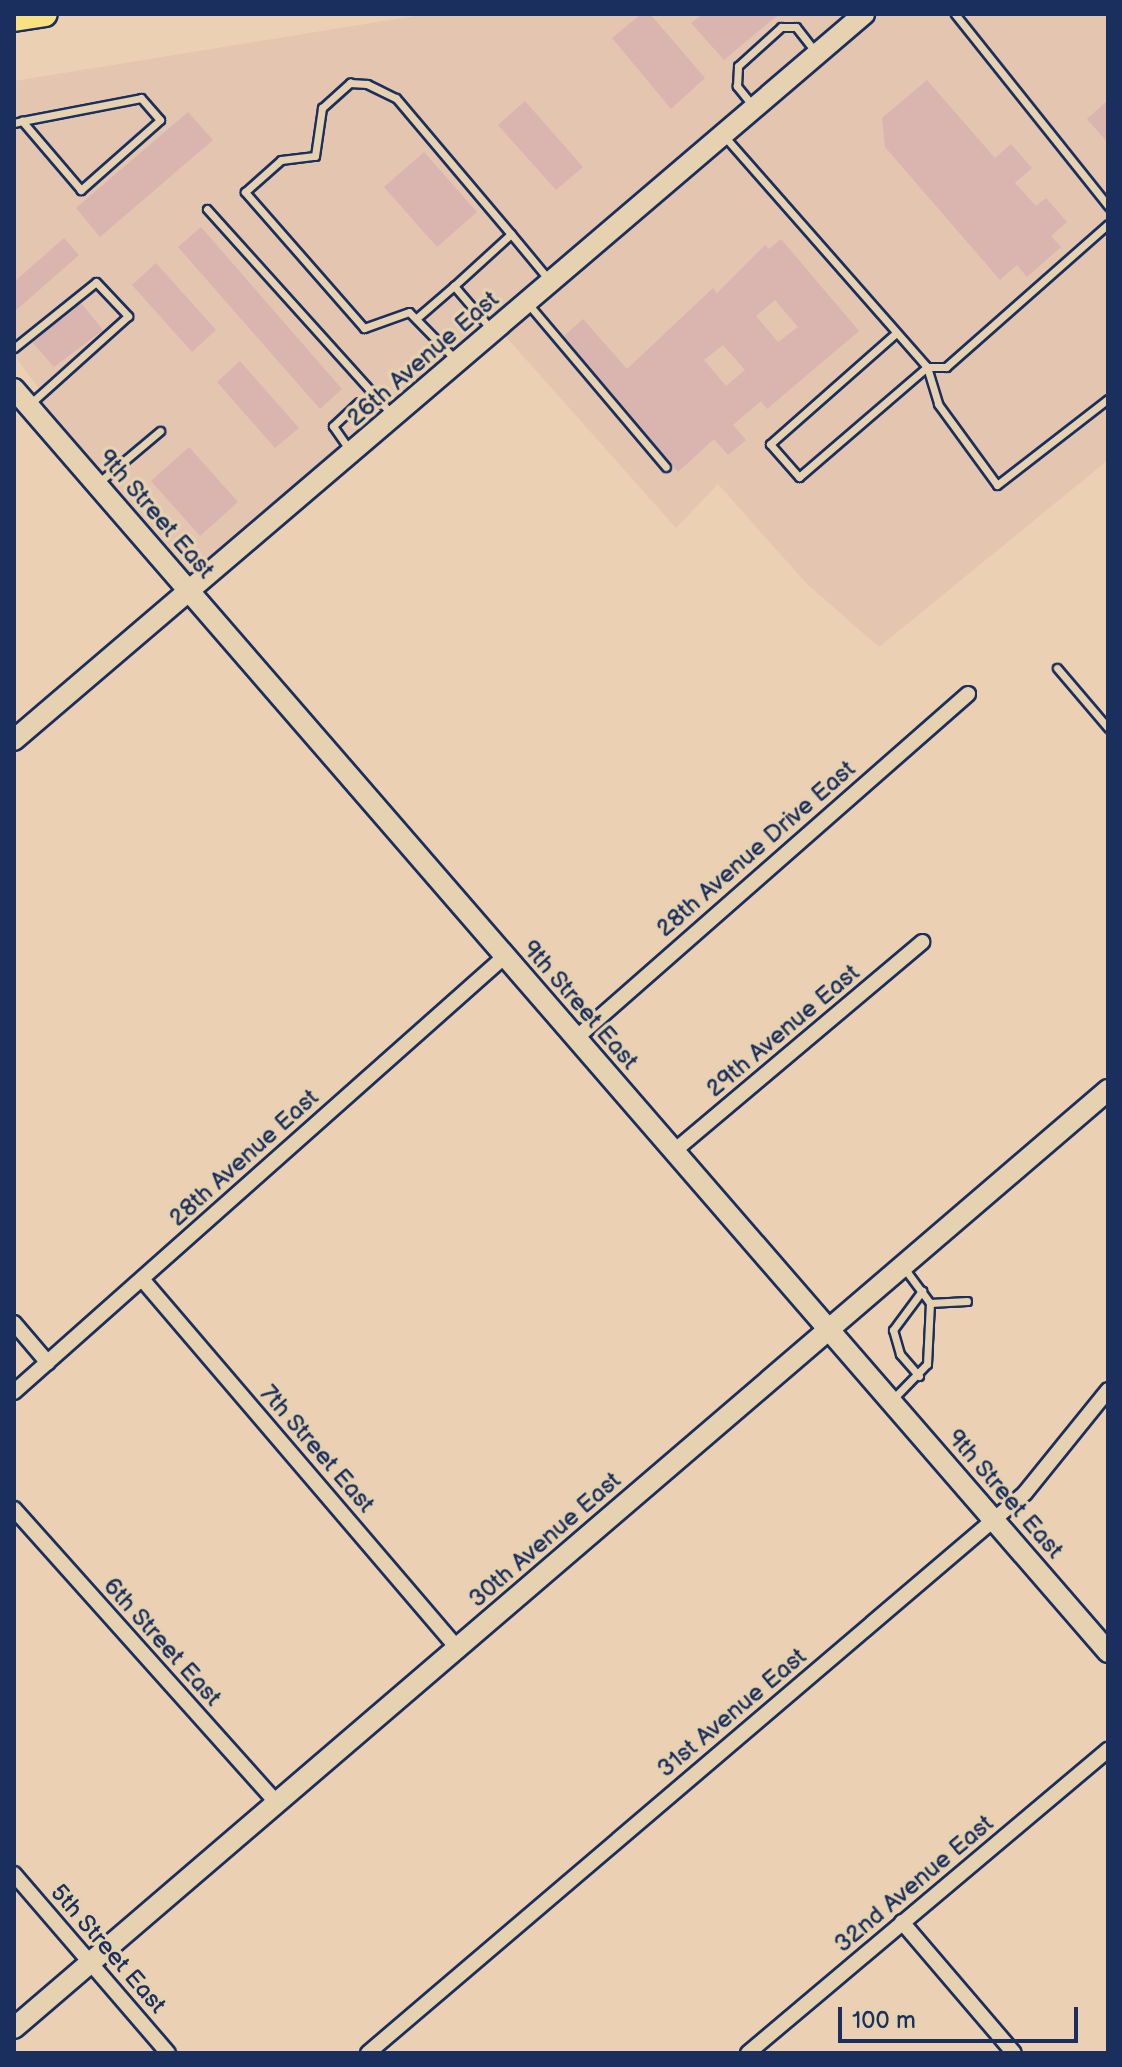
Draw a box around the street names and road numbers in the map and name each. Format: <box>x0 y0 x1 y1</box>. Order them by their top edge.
street label: 26th Avenue East <box>341 285 505 433</box>
street label: 9th Street East <box>92 443 220 585</box>
street label: 28th Avenue Drive East <box>651 755 861 943</box>
street label: 9th Street East <box>516 934 644 1076</box>
street label: 29th Avenue East <box>701 959 865 1103</box>
street label: 28th Avenue East <box>163 1083 325 1233</box>
street label: 7th Street East <box>254 1379 380 1519</box>
street label: 9th Street East <box>941 1423 1069 1565</box>
street label: 30th Avenue East <box>463 1466 627 1614</box>
street label: 6th Street East <box>97 1572 227 1712</box>
street label: 31st Avenue East <box>652 1642 812 1784</box>
street label: 32nd Avenue East <box>829 1809 999 1959</box>
street label: 5th Street East <box>44 1878 172 2020</box>

